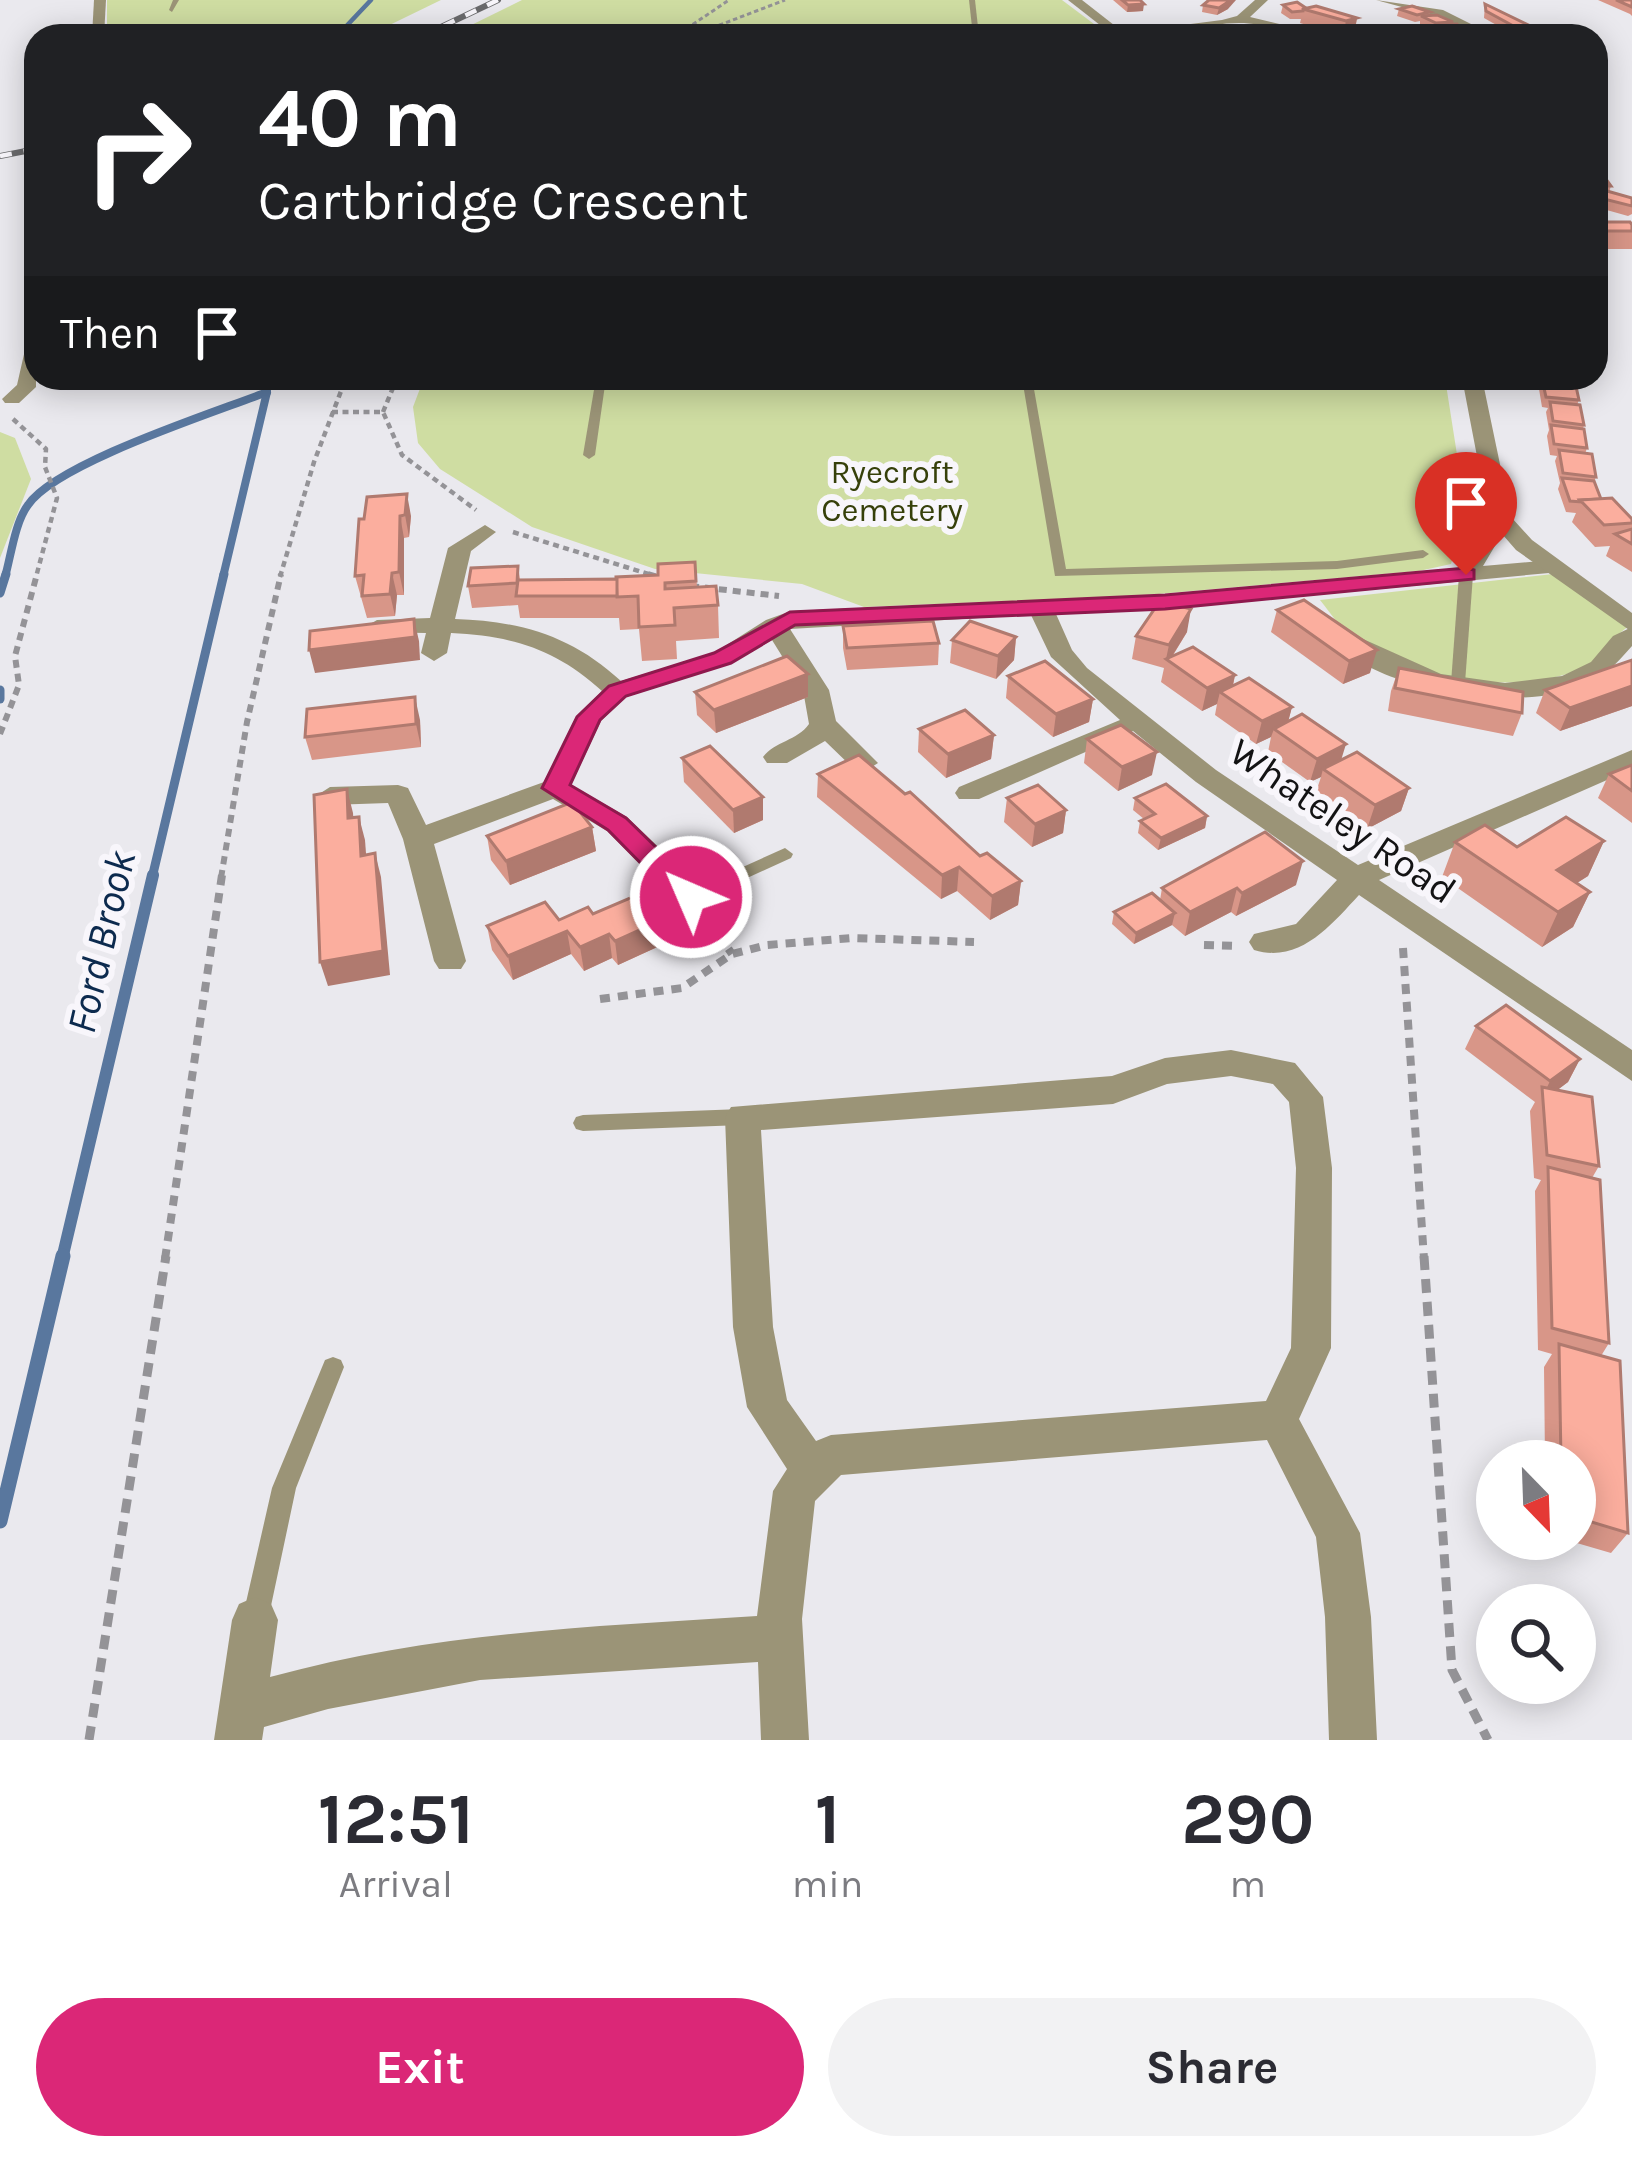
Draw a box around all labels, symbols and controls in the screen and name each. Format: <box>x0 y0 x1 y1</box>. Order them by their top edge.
text: 40 m <box>258 69 462 167</box>
icon: right <box>60 72 216 228</box>
text: Cartbridge Crescent <box>258 169 749 233</box>
icon: arrive <box>184 300 250 366</box>
text: Then <box>60 307 160 359</box>
pin <box>1415 452 1517 575</box>
park label: Ryecroft Cemetery <box>821 453 963 529</box>
icon: arrive <box>1433 470 1499 536</box>
street label: Whateley Road <box>1221 728 1465 914</box>
position arrow <box>628 834 754 960</box>
water label: Ford Brook <box>56 845 146 1038</box>
north arrow <box>1476 1440 1596 1560</box>
map controls <box>1476 1440 1596 1704</box>
button: search <box>1476 1584 1596 1704</box>
text: 12:51 <box>318 1777 474 1861</box>
text: 1 <box>815 1777 840 1861</box>
text: 290 <box>1181 1777 1314 1861</box>
text: Arrival <box>339 1861 453 1907</box>
text: min <box>792 1861 863 1907</box>
text: m <box>1229 1861 1266 1907</box>
button: Exit <box>36 1998 804 2136</box>
button: Share <box>828 1998 1596 2136</box>

